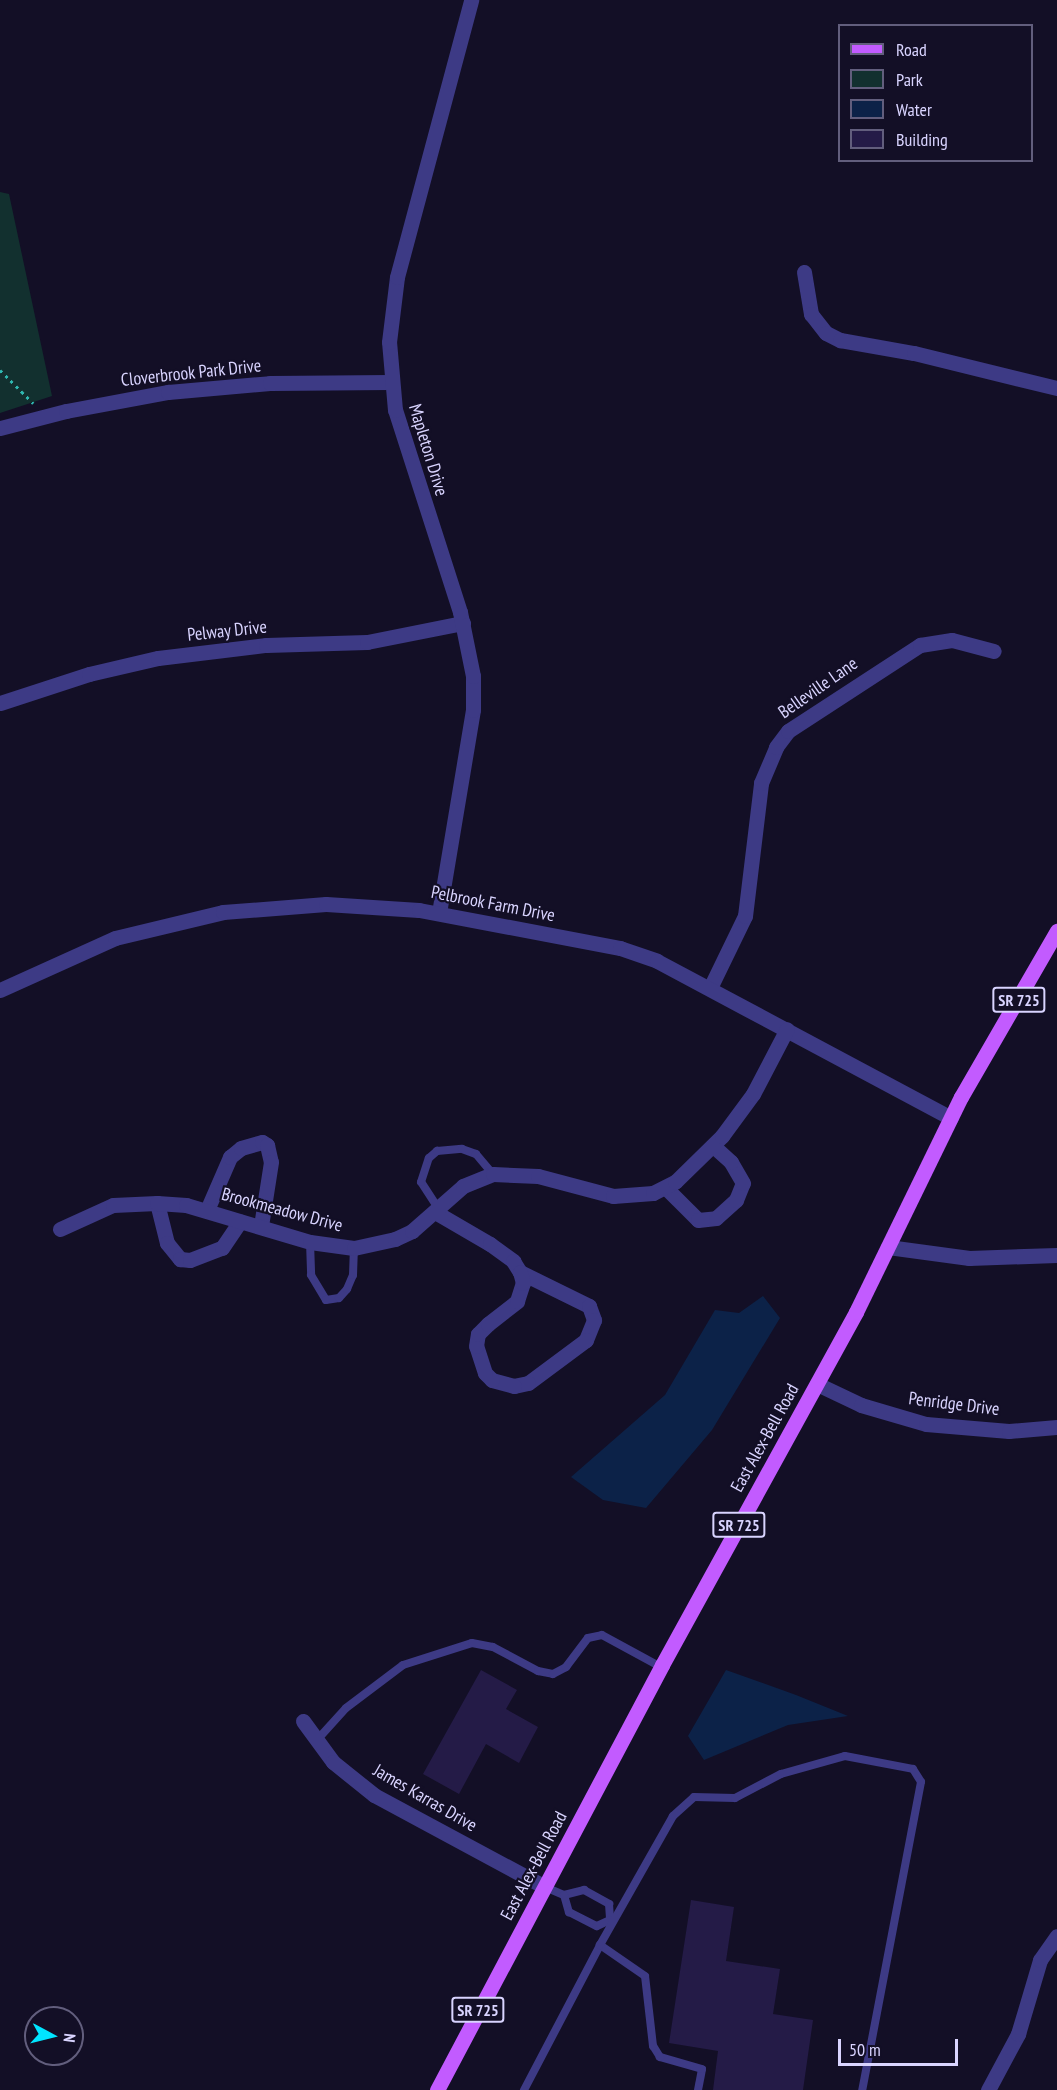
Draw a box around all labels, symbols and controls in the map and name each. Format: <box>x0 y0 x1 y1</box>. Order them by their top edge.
legend <box>838 24 1033 162</box>
text: Road <box>896 38 927 61</box>
text: Park <box>896 68 923 91</box>
text: Water <box>896 98 932 121</box>
text: Building <box>896 128 948 151</box>
street label: Cloverbrook Park Drive <box>119 355 263 391</box>
street label: Mapleton Drive <box>404 401 452 499</box>
street label: Pelway Drive <box>186 616 268 646</box>
street label: Belleville Lane <box>774 653 862 723</box>
street label: Pelbrook Farm Drive <box>429 881 557 927</box>
road number: SR 725 <box>992 987 1046 1013</box>
street label: Brookmeadow Drive <box>219 1183 345 1237</box>
street label: East Alex-Bell Road <box>726 1380 804 1496</box>
street label: Penridge Drive <box>907 1388 1001 1420</box>
road number: SR 725 <box>712 1512 766 1538</box>
street label: James Karras Drive <box>369 1760 481 1836</box>
street label: East Alex-Bell Road <box>496 1808 572 1924</box>
road number: SR 725 <box>451 1997 505 2023</box>
north arrow <box>24 2006 84 2066</box>
scale bar <box>841 2027 961 2065</box>
text: N <box>59 2032 80 2043</box>
text: 50 m <box>849 2038 881 2061</box>

